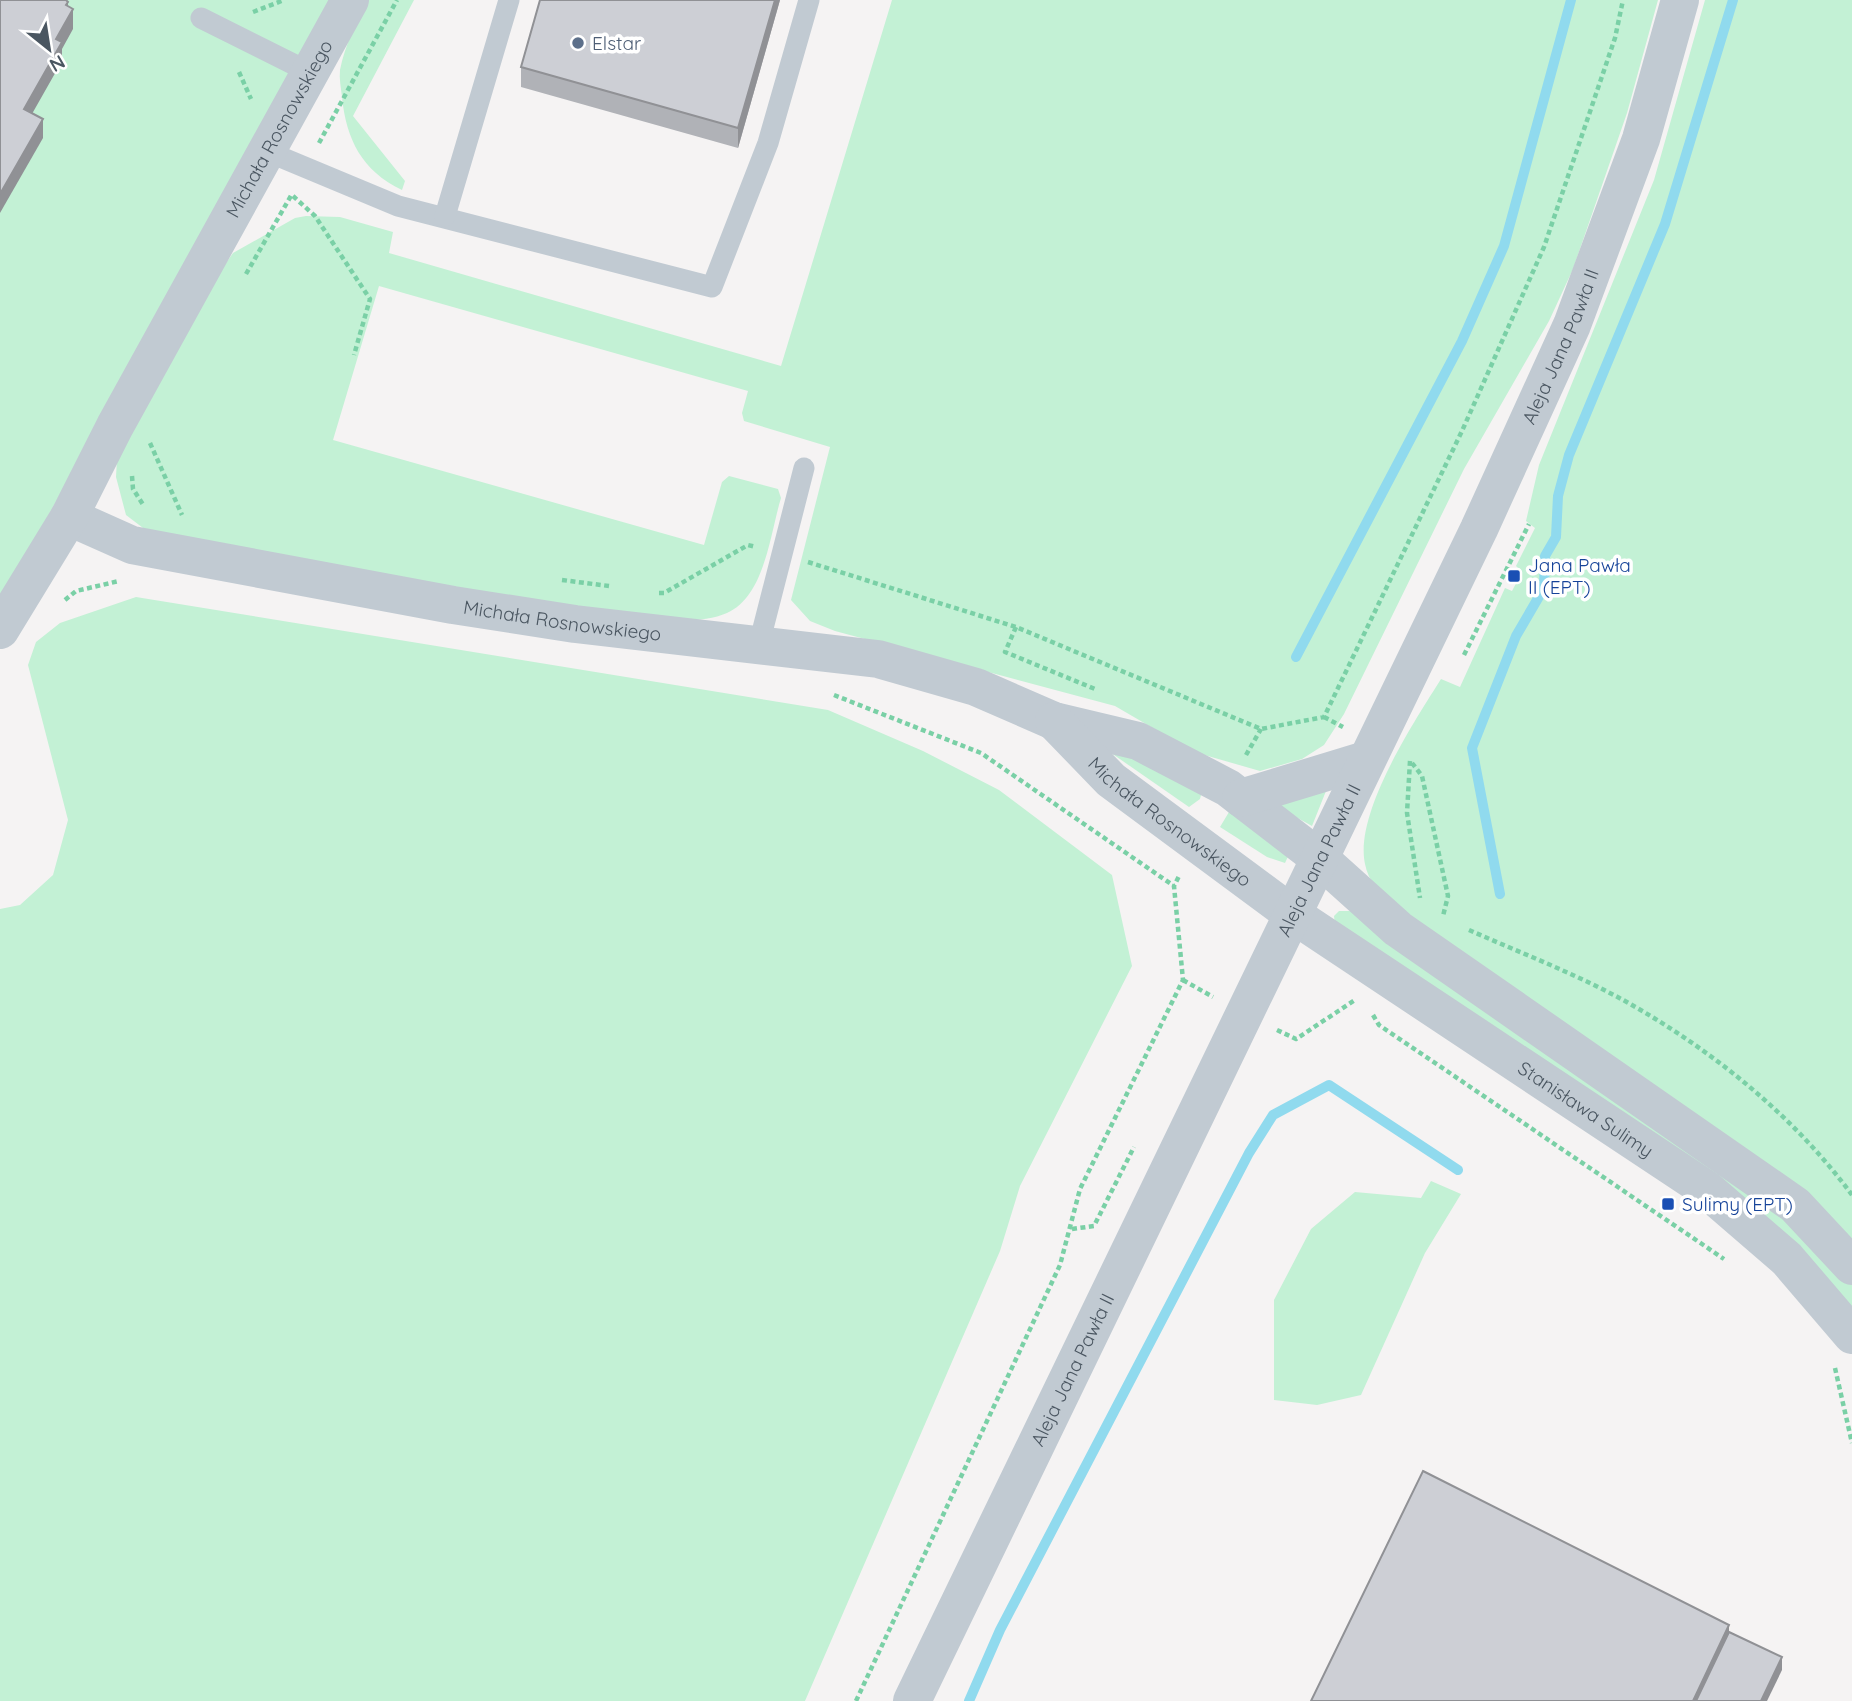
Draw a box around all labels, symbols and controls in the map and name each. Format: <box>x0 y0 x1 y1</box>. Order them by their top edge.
north arrow <box>14 14 84 84</box>
place label: Elstar <box>592 31 642 55</box>
street label: Michała Rosnowskiego <box>220 35 338 222</box>
marker: Elstar <box>570 35 586 51</box>
text: N <box>45 50 70 78</box>
street label: Aleja Jana Pawła II <box>1516 265 1604 428</box>
place label: Jana Pawła II (EPT) <box>1528 553 1631 599</box>
marker: Jana Pawła II (EPT) <box>1506 568 1522 584</box>
street label: Michała Rosnowskiego <box>462 595 663 646</box>
street label: Michała Rosnowskiego <box>1083 752 1256 892</box>
street label: Aleja Jana Pawła II <box>1272 780 1366 940</box>
street label: Stanisława Sulimy <box>1514 1056 1658 1163</box>
place label: Sulimy (EPT) <box>1682 1192 1793 1216</box>
marker: Sulimy (EPT) <box>1660 1196 1676 1212</box>
street label: Aleja Jana Pawła II <box>1025 1289 1119 1450</box>

